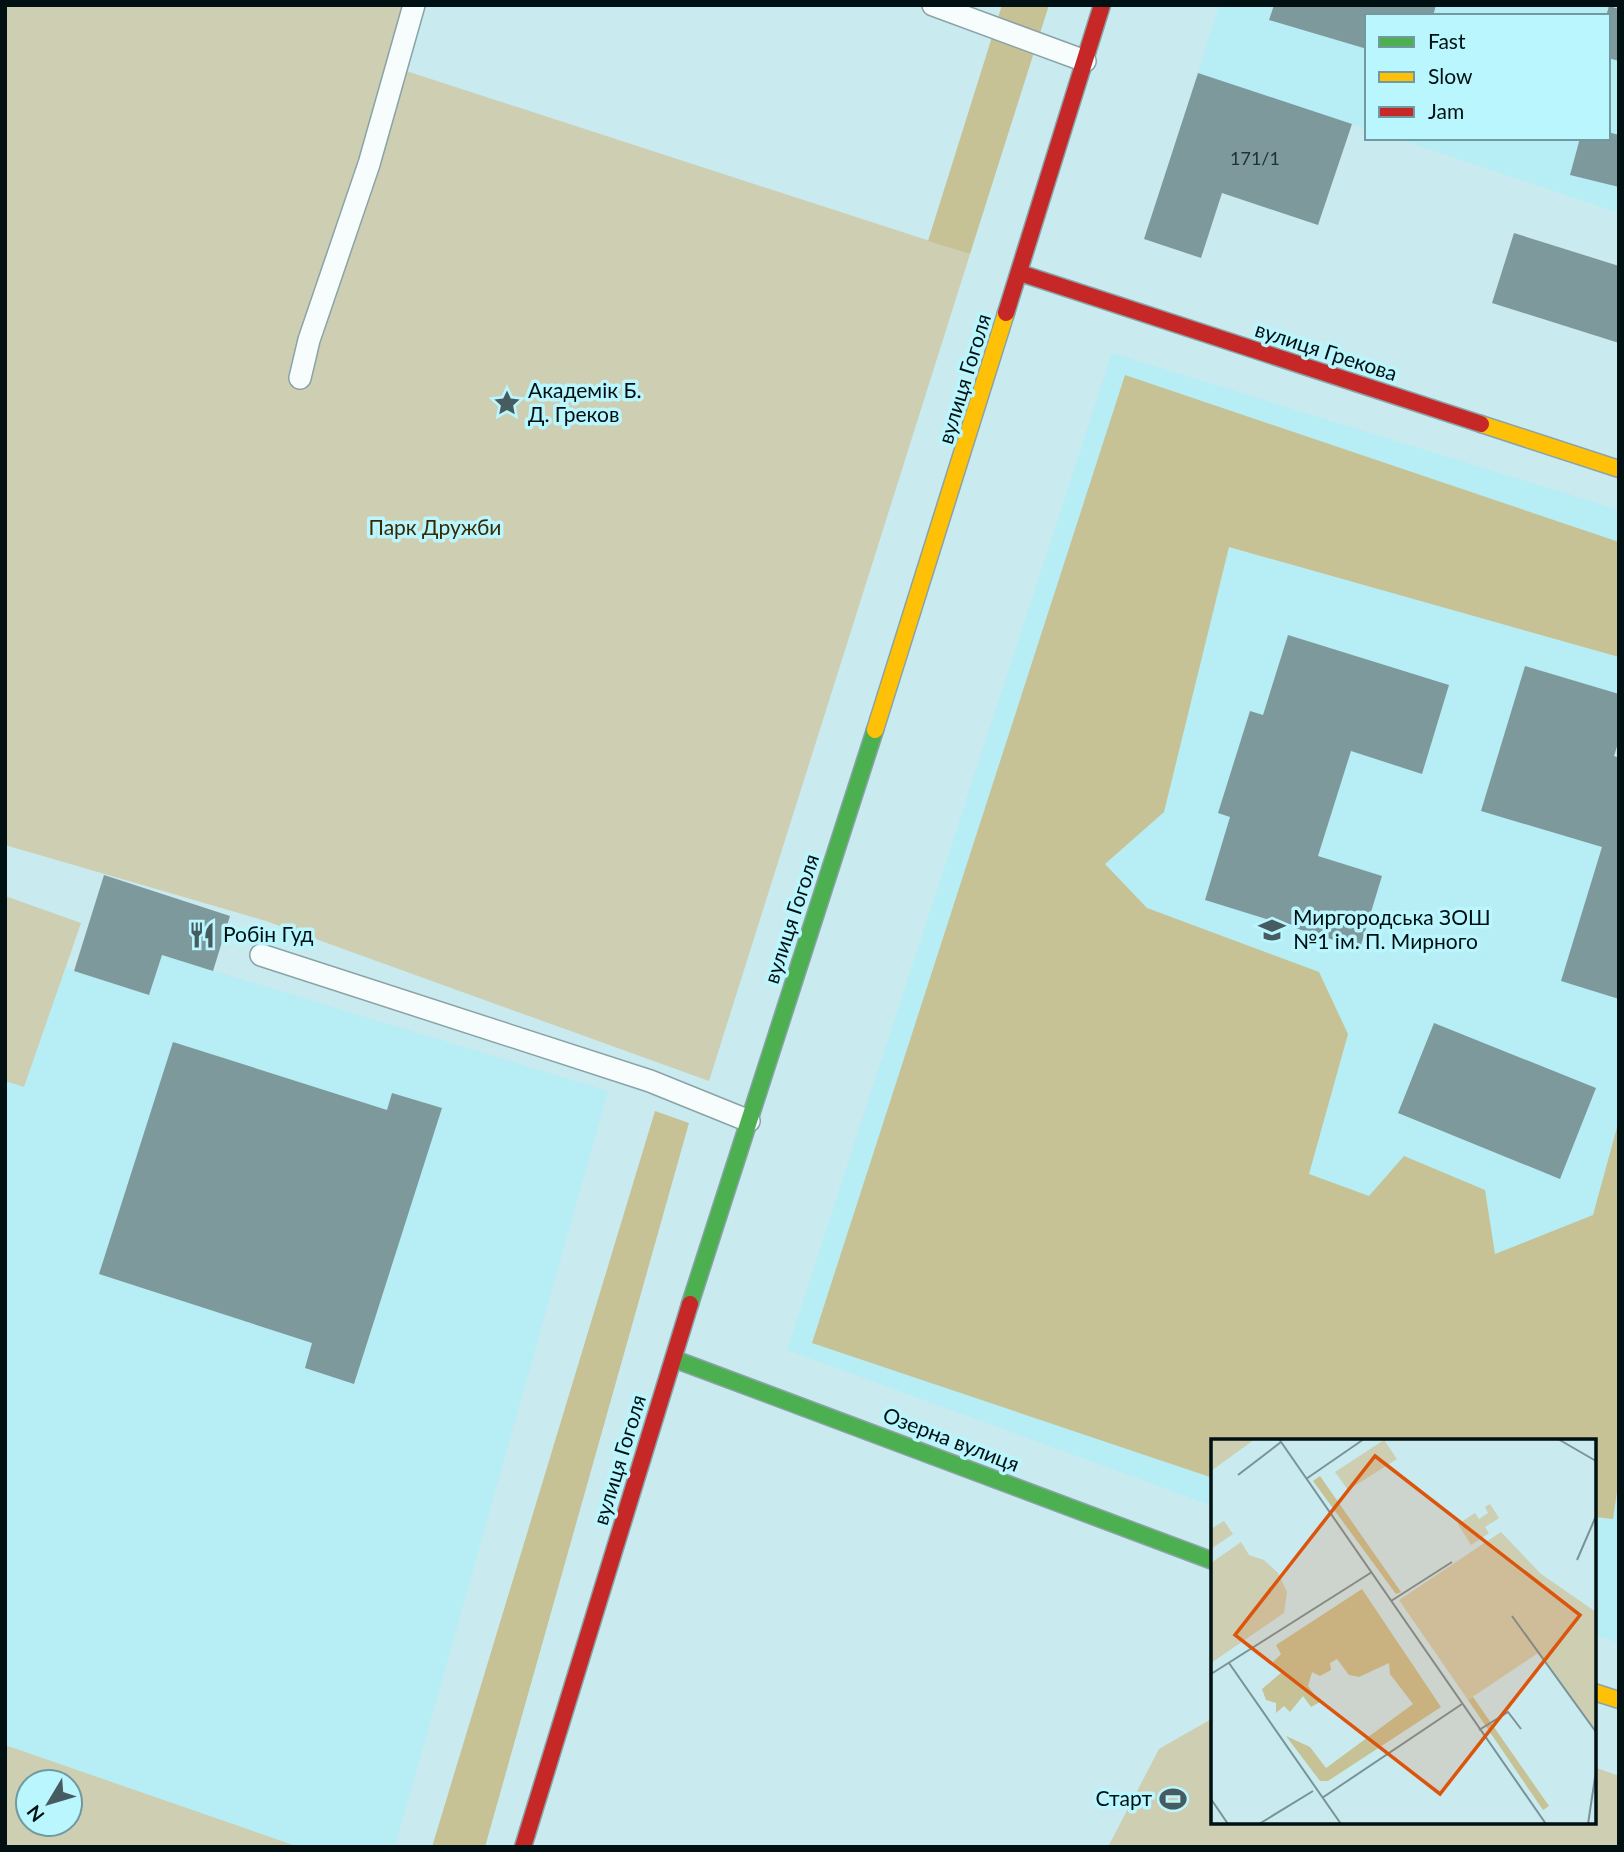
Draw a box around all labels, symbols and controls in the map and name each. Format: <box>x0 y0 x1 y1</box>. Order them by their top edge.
legend <box>1365 14 1610 140</box>
text: Fast <box>1428 28 1466 53</box>
text: Slow <box>1428 63 1473 88</box>
text: Jam <box>1428 98 1464 123</box>
house number: 171/1 <box>1230 147 1280 169</box>
street label: вулиця Гоголя <box>932 310 995 447</box>
street label: вулиця Грекова <box>1252 316 1401 385</box>
place label: Академік Б. Д. Греков <box>528 377 641 426</box>
place icon: Академік Б. Д. Греков <box>492 388 522 418</box>
park label: Парк Дружби <box>369 514 501 539</box>
street label: вулиця Гоголя <box>758 851 823 986</box>
place label: Миргородська ЗОШ №1 ім. П. Мирного <box>1293 904 1491 953</box>
school or university icon: Миргородська ЗОШ №1 ім. П. Мирного <box>1257 915 1287 945</box>
restaurant icon: Робін Гуд <box>187 920 217 950</box>
place label: Робін Гуд <box>223 921 314 946</box>
street label: вулиця Гоголя <box>587 1391 650 1528</box>
street label: Озерна вулиця <box>880 1401 1023 1476</box>
inset map <box>1211 1439 1596 1824</box>
north arrow <box>14 1768 84 1838</box>
sports icon: Старт <box>1158 1784 1188 1814</box>
place label: Старт <box>1095 1785 1152 1810</box>
text: N <box>22 1801 49 1827</box>

